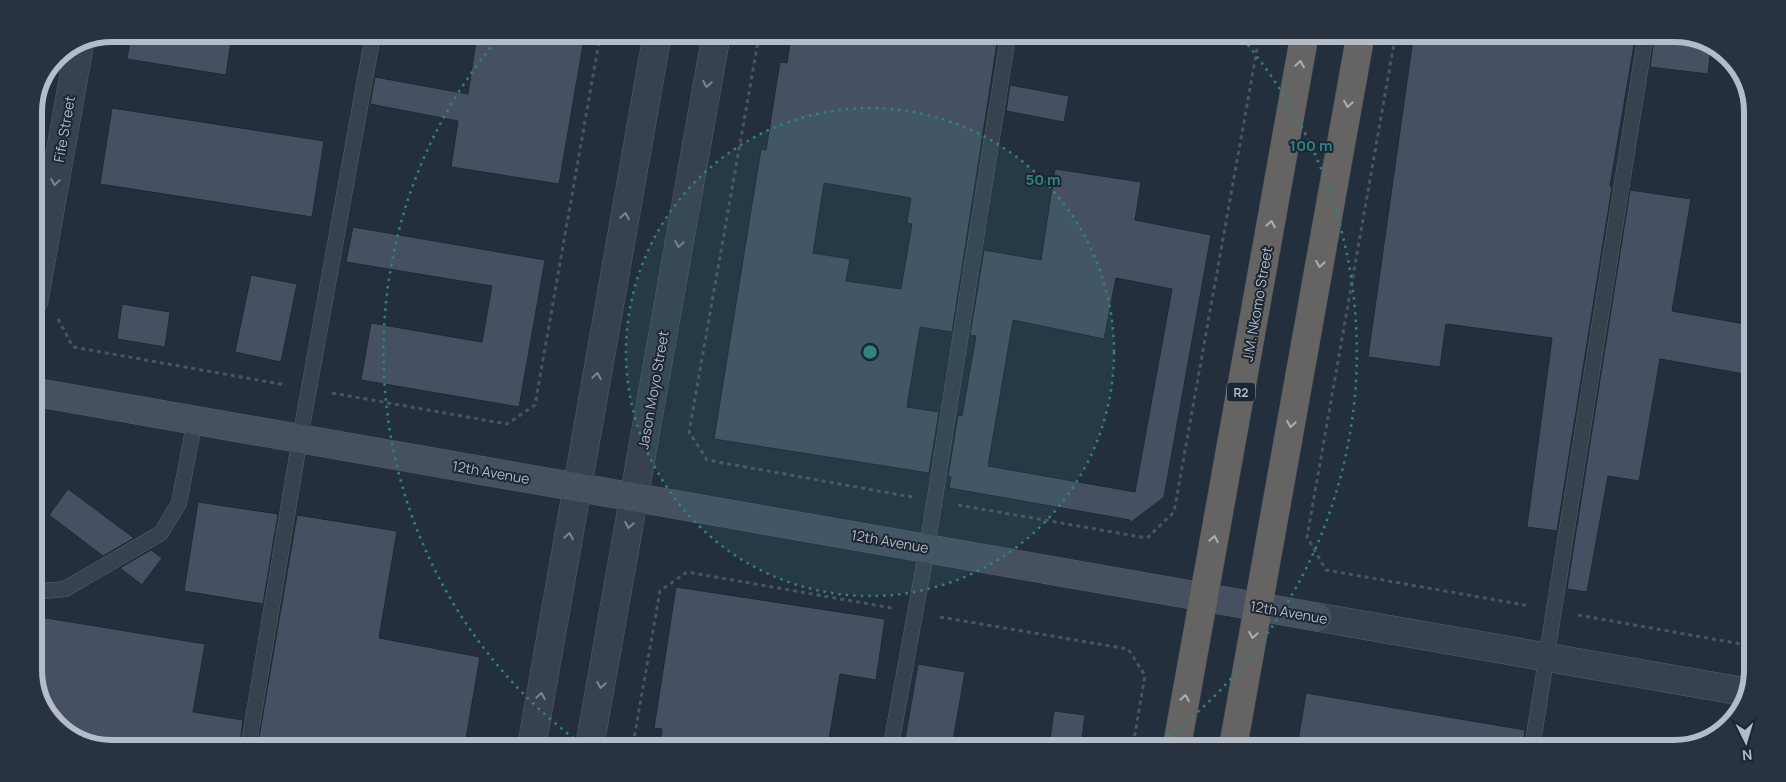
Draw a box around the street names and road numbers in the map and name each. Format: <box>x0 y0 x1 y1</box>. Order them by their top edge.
street label: Fife Street <box>49 94 79 164</box>
street label: J.M. Nkomo Street <box>1238 245 1277 363</box>
street label: Jason Moyo Street <box>633 329 673 451</box>
road number: R2 <box>1227 382 1255 402</box>
street label: 12th Avenue <box>451 456 531 488</box>
street label: 12th Avenue <box>850 525 930 557</box>
street label: 12th Avenue <box>1249 596 1329 628</box>

